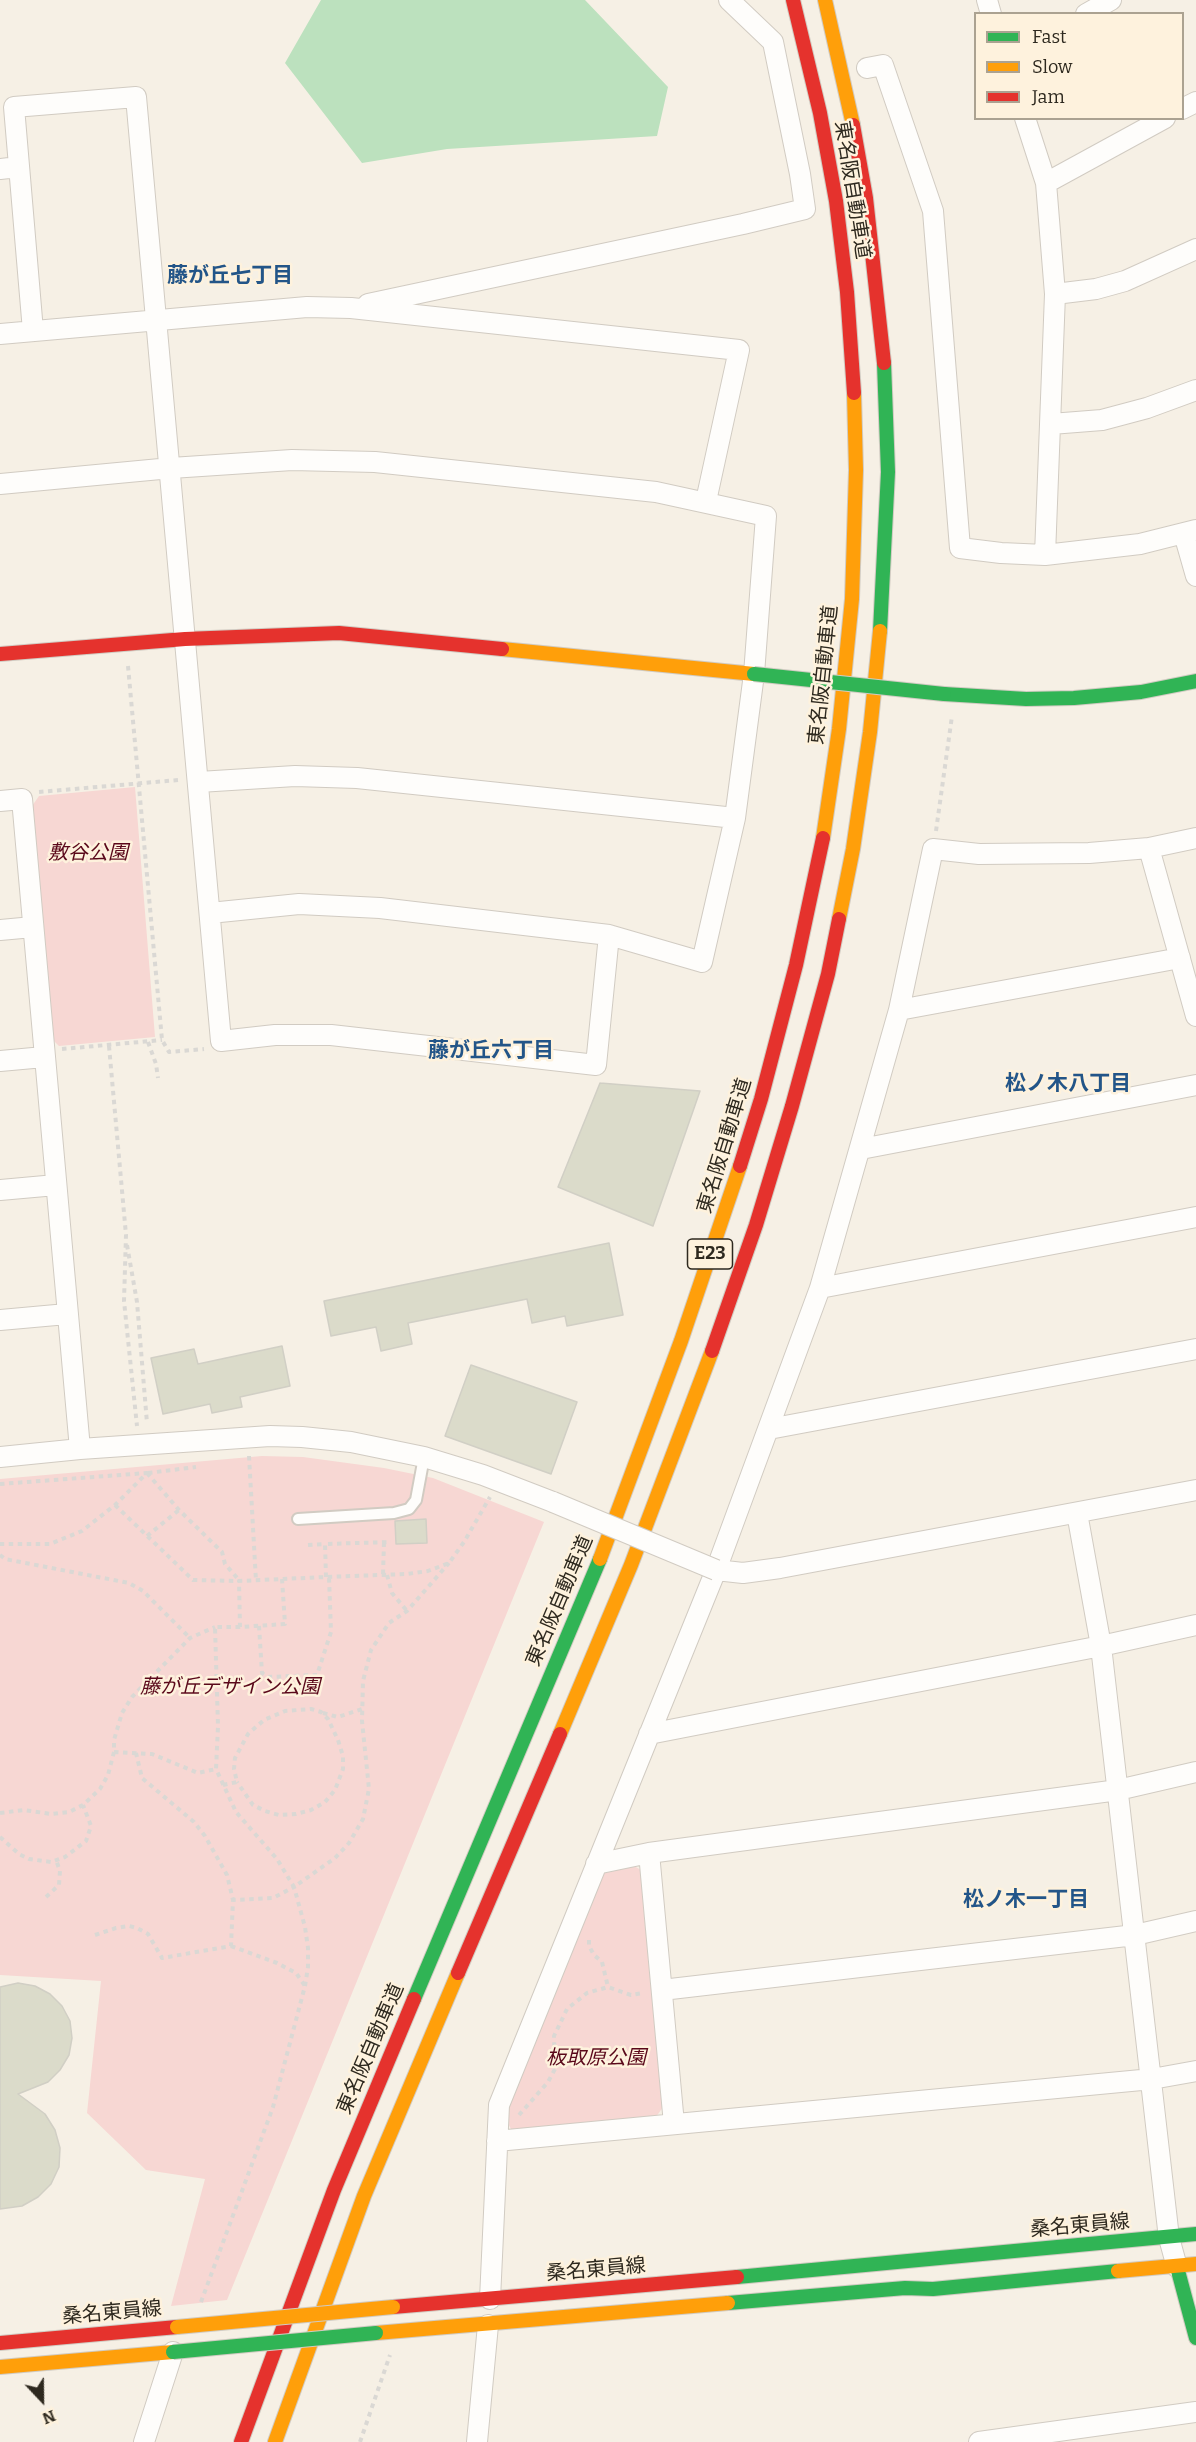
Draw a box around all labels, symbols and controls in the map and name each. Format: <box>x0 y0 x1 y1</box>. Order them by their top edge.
legend <box>974 12 1184 120</box>
text: Fast <box>1032 26 1067 48</box>
text: Slow <box>1032 56 1072 78</box>
text: Jam <box>1032 86 1065 108</box>
street label: 東名阪自動車道 <box>829 119 875 261</box>
district label: 藤が丘七丁目 <box>167 263 293 289</box>
street label: 東名阪自動車道 <box>805 604 843 746</box>
park label: 敷谷公園 <box>48 841 128 865</box>
district label: 藤が丘六丁目 <box>428 1038 554 1064</box>
district label: 松ノ木八丁目 <box>1005 1071 1131 1097</box>
street label: 東名阪自動車道 <box>693 1076 757 1216</box>
road number: E23 <box>688 1239 732 1269</box>
street label: 東名阪自動車道 <box>522 1532 598 1670</box>
park label: 藤が丘デザイン公園 <box>140 1675 320 1699</box>
district label: 松ノ木一丁目 <box>963 1887 1089 1913</box>
street label: 東名阪自動車道 <box>333 1980 409 2118</box>
park label: 板取原公園 <box>546 2046 646 2070</box>
street label: 桑名東員線 <box>1029 2210 1131 2242</box>
street label: 桑名東員線 <box>545 2254 647 2286</box>
street label: 桑名東員線 <box>61 2297 163 2329</box>
north arrow <box>12 2370 72 2430</box>
text: N <box>40 2406 58 2428</box>

